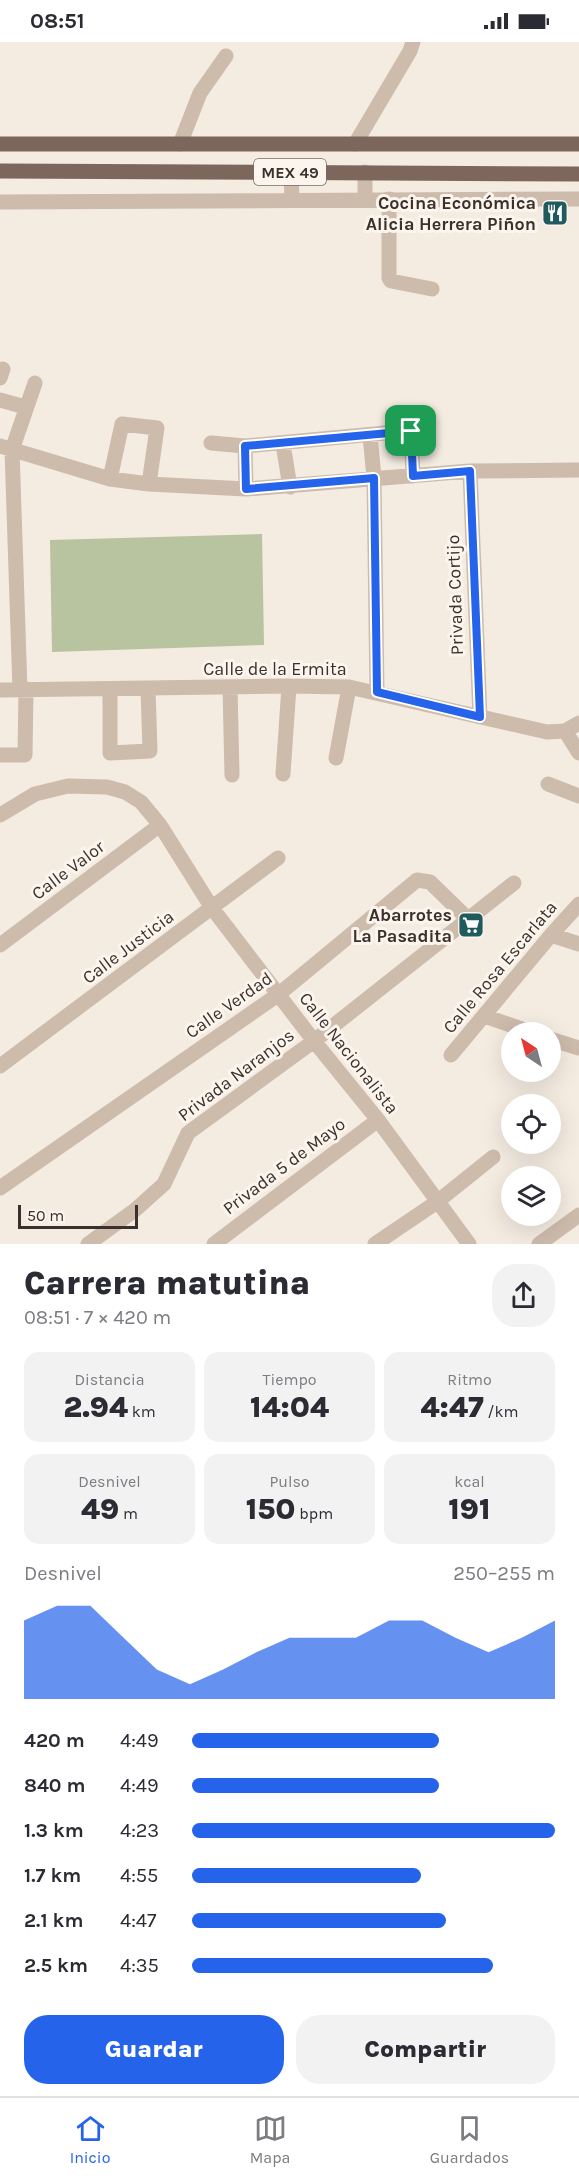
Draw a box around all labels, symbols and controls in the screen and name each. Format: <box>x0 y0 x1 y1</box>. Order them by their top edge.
text: 08:51 <box>30 8 85 34</box>
road number: MEX 49 <box>254 159 326 185</box>
place label: Cocina Económica Alicia Herrera Piñon <box>366 192 536 235</box>
restaurant icon: Cocina Económica Alicia Herrera Piñon <box>540 198 570 228</box>
pin <box>385 405 436 456</box>
icon: arrive <box>394 414 427 447</box>
street label: Privada Cortijo <box>442 534 468 656</box>
street label: Calle de la Ermita <box>203 658 347 680</box>
street label: Calle Valor <box>27 835 109 904</box>
street label: Calle Rosa Escarlata <box>438 896 562 1038</box>
place label: Abarrotes La Pasadita <box>352 904 452 947</box>
street label: Calle Justicia <box>78 905 178 989</box>
supermarket icon: Abarrotes La Pasadita <box>456 910 486 940</box>
street label: Calle Verdad <box>181 967 277 1043</box>
street label: Calle Nacionalista <box>295 988 403 1118</box>
north arrow <box>501 1022 561 1082</box>
map controls <box>501 1022 561 1226</box>
street label: Privada Naranjos <box>173 1024 299 1126</box>
button: locate <box>501 1094 561 1154</box>
street label: Privada 5 de Mayo <box>218 1113 350 1219</box>
button: layers <box>501 1166 561 1226</box>
scale bar <box>18 1202 138 1230</box>
text: 50 m <box>27 1206 64 1225</box>
text: Carrera matutina <box>24 1264 310 1302</box>
button: share <box>492 1264 555 1327</box>
text: 08:51 · 7 × 420 m <box>24 1306 171 1329</box>
text: Distancia <box>74 1370 145 1389</box>
text: Tiempo <box>262 1370 317 1389</box>
text: Ritmo <box>447 1370 492 1389</box>
text: 2.94 <box>63 1389 128 1425</box>
text: 14:04 <box>250 1389 329 1425</box>
text: 4:47 <box>421 1389 484 1425</box>
text: km <box>128 1402 156 1421</box>
text: /km <box>484 1402 518 1421</box>
text: Desnivel <box>78 1472 141 1491</box>
text: Pulso <box>269 1472 310 1491</box>
text: kcal <box>454 1472 485 1491</box>
text: 49 <box>81 1491 119 1527</box>
text: 150 <box>246 1491 296 1527</box>
text: 191 <box>448 1491 491 1527</box>
text: m <box>119 1504 138 1523</box>
text: bpm <box>296 1504 333 1523</box>
text: Desnivel <box>24 1562 102 1585</box>
text: 250–255 m <box>453 1562 555 1585</box>
text: 420 m <box>24 1729 85 1752</box>
text: 4:49 <box>120 1729 159 1752</box>
text: 840 m <box>24 1774 86 1797</box>
text: 4:49 <box>120 1774 159 1797</box>
text: 1.3 km <box>24 1819 84 1842</box>
text: 4:23 <box>120 1819 159 1842</box>
text: 1.7 km <box>24 1864 81 1887</box>
text: 4:55 <box>120 1864 158 1887</box>
text: 2.1 km <box>24 1909 83 1932</box>
text: 4:47 <box>120 1909 156 1932</box>
text: 2.5 km <box>24 1954 88 1977</box>
text: 4:35 <box>120 1954 159 1977</box>
button: Guardar <box>24 2015 284 2084</box>
button: Compartir <box>296 2015 555 2084</box>
tab: Inicio <box>70 2112 110 2167</box>
tab: Mapa <box>250 2112 290 2167</box>
tab: Guardados <box>430 2112 509 2167</box>

